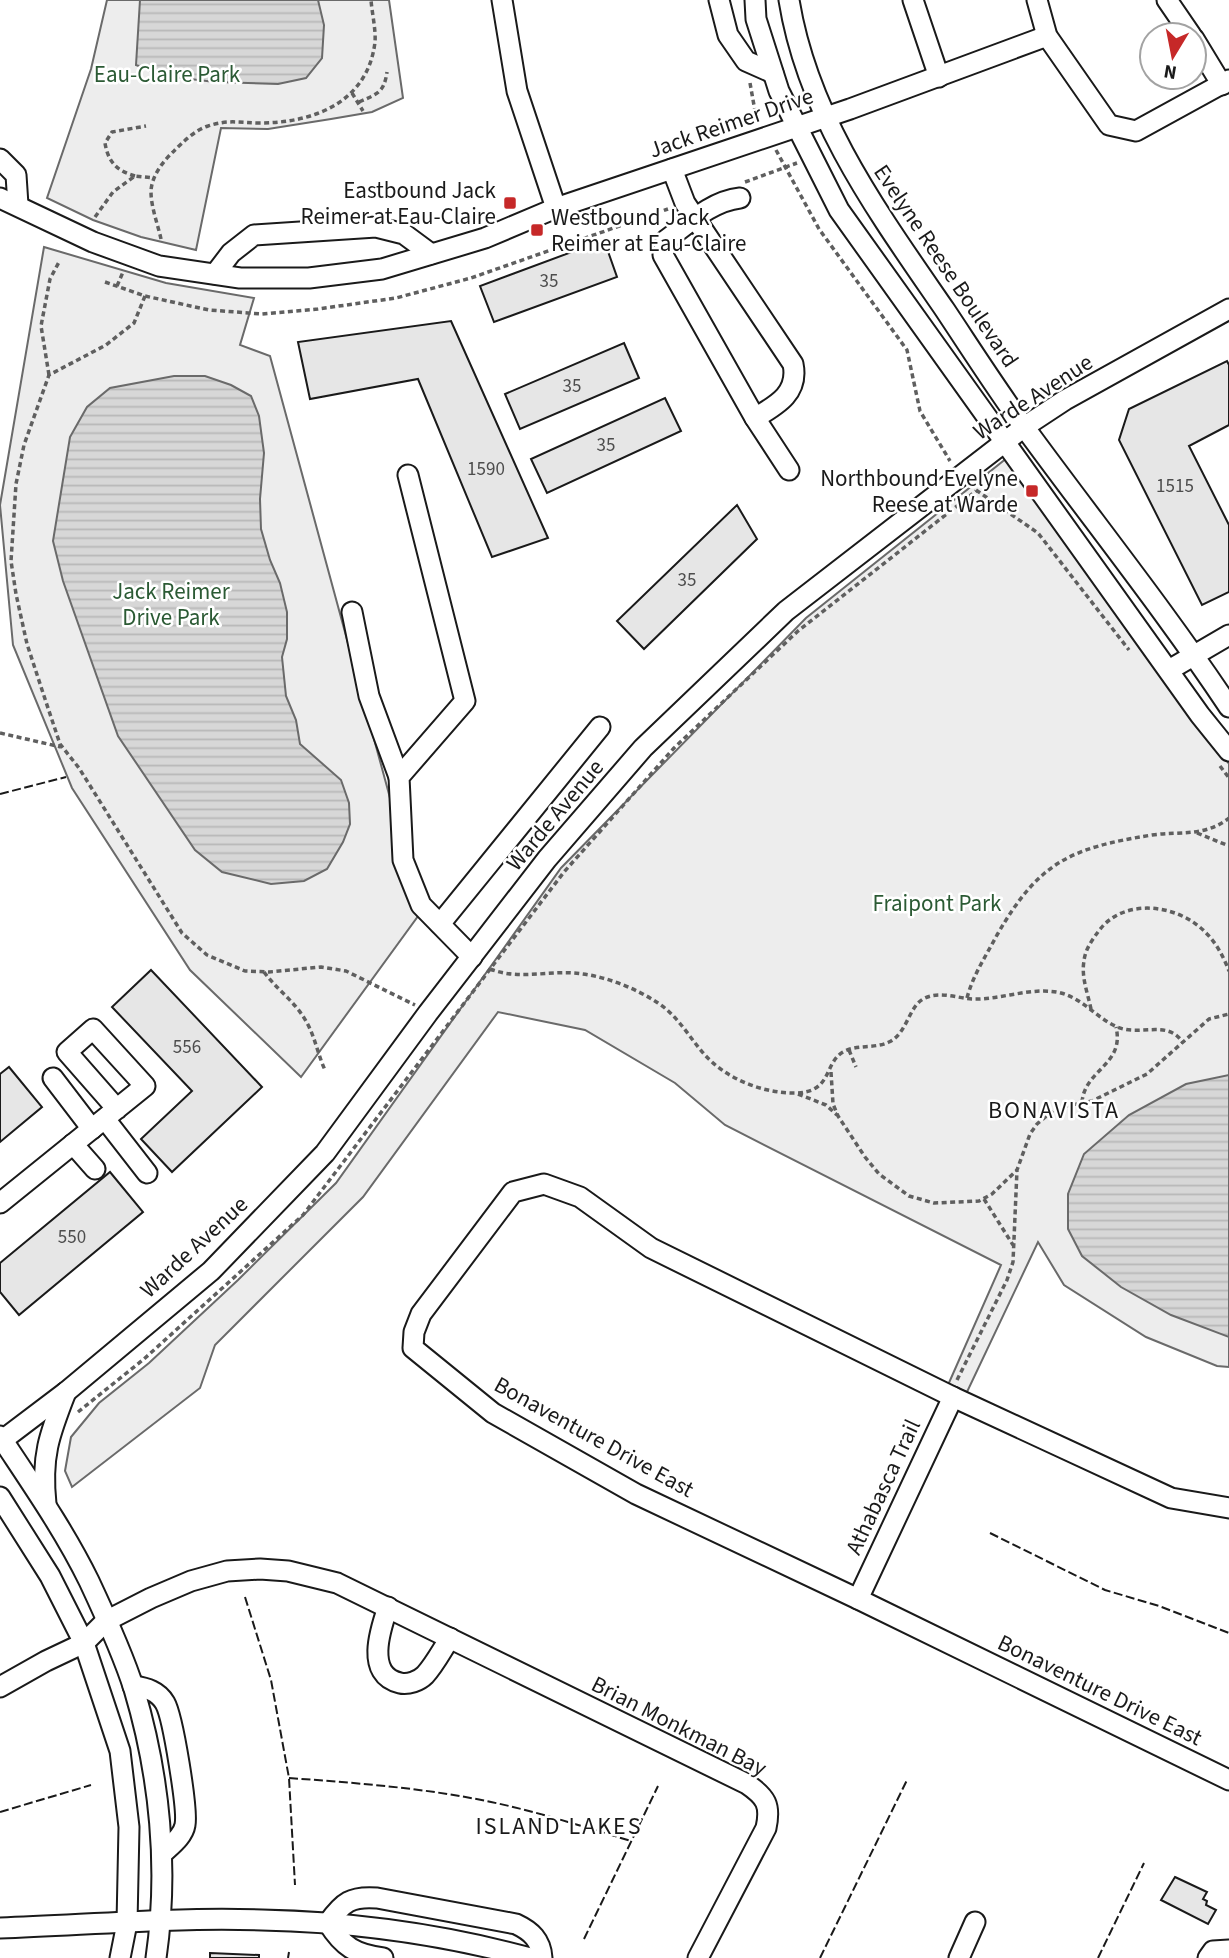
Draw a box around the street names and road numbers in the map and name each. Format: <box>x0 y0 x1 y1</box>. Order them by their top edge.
street label: Jack Reimer Drive <box>644 79 818 167</box>
street label: Evelyne Reese Boulevard <box>866 158 1026 374</box>
street label: Warde Avenue <box>967 346 1099 448</box>
street label: Warde Avenue <box>498 752 612 878</box>
street label: Warde Avenue <box>133 1188 255 1306</box>
street label: Bonaventure Drive East <box>488 1368 700 1506</box>
street label: Athabasca Trail <box>837 1414 929 1560</box>
street label: Bonaventure Drive East <box>992 1626 1208 1754</box>
street label: Brian Monkman Bay <box>586 1668 773 1785</box>

